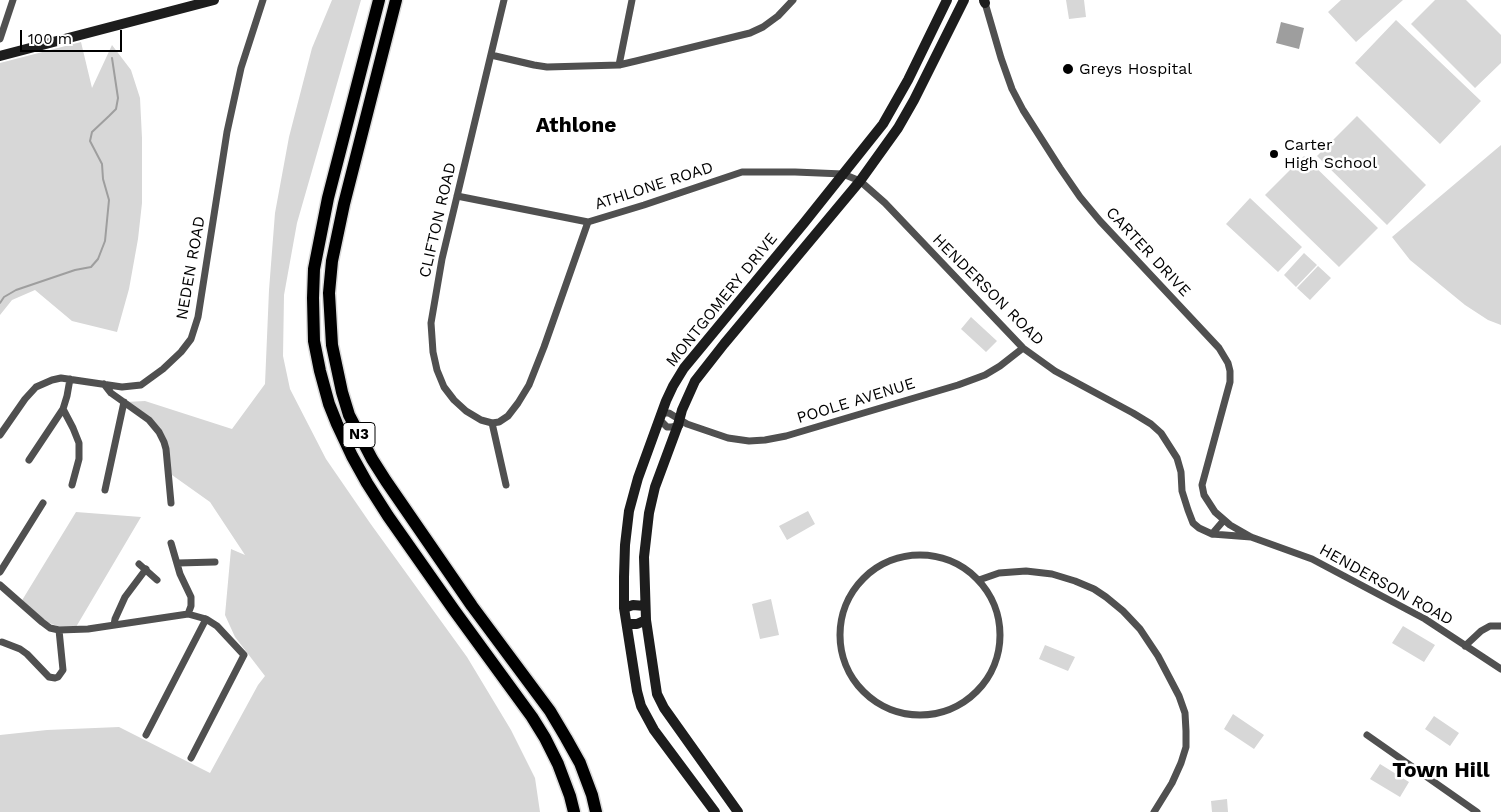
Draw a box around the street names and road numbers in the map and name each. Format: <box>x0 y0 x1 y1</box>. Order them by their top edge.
street label: ATHLONE ROAD <box>592 158 716 214</box>
street label: CLIFTON ROAD <box>415 160 461 280</box>
street label: CARTER DRIVE <box>1102 203 1194 301</box>
street label: NEDEN ROAD <box>172 215 210 321</box>
street label: MONTGOMERY DRIVE <box>662 229 782 371</box>
street label: HENDERSON ROAD <box>928 230 1048 350</box>
street label: POOLE AVENUE <box>795 374 917 428</box>
road number: N3 <box>343 422 375 448</box>
street label: HENDERSON ROAD <box>1316 540 1456 630</box>

